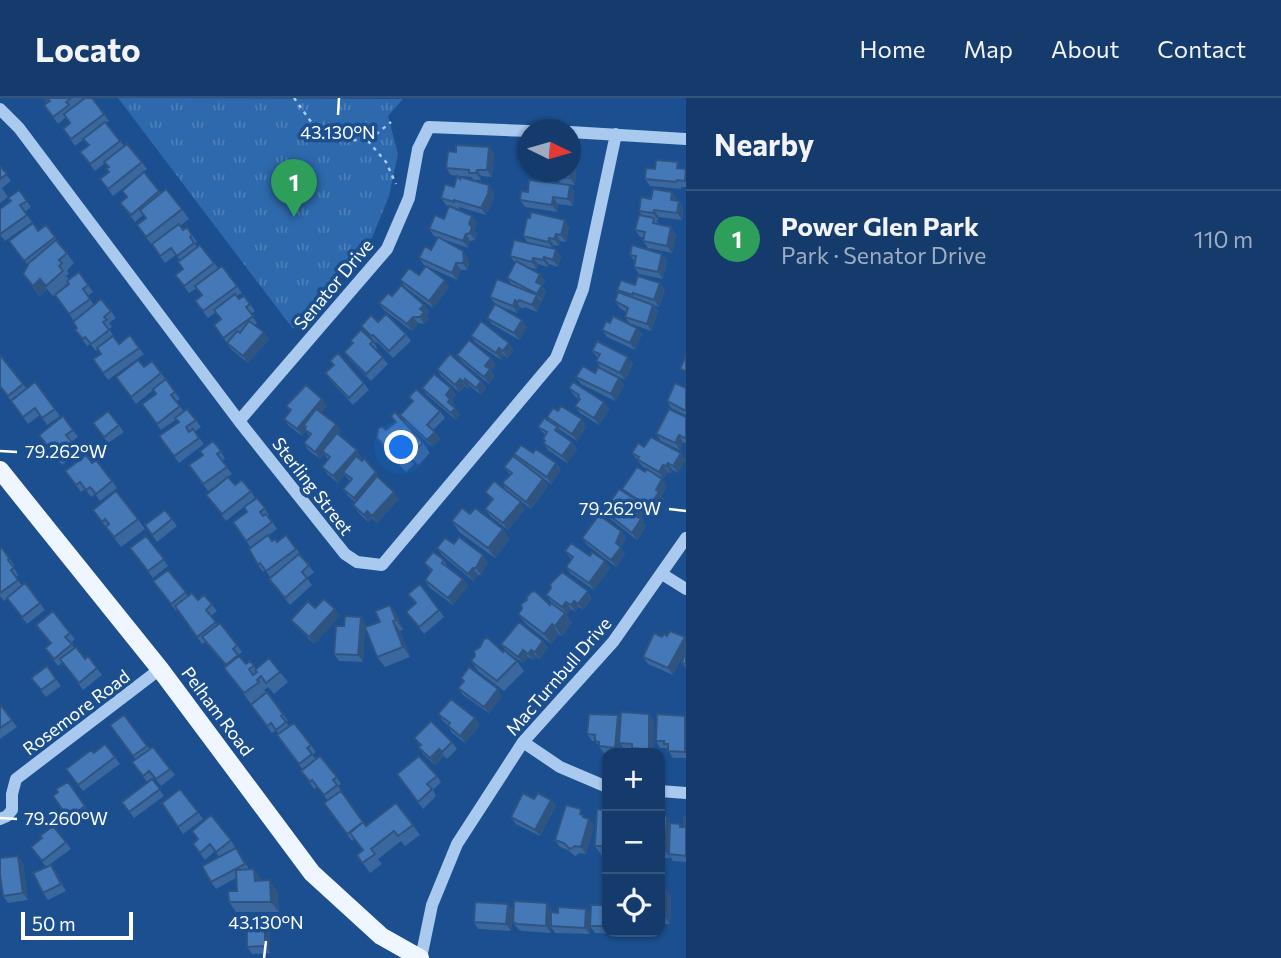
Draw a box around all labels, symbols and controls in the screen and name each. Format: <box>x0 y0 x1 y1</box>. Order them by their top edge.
text: Locato <box>35 28 141 69</box>
text: Home <box>860 34 926 63</box>
text: Map <box>964 34 1013 63</box>
text: About <box>1051 34 1119 63</box>
text: Contact <box>1157 34 1246 63</box>
north arrow <box>518 119 581 182</box>
text: 43.130°N <box>300 121 376 143</box>
text: Nearby <box>714 125 814 162</box>
pin: 1 <box>271 159 317 217</box>
text: Power Glen Park <box>781 210 979 241</box>
text: 1 <box>732 225 742 253</box>
text: 110 m <box>1194 225 1253 253</box>
street label: Senator Drive <box>289 234 377 334</box>
text: Park · Senator Drive <box>781 241 986 269</box>
your location <box>384 430 418 464</box>
street label: Sterling Street <box>268 433 358 539</box>
text: 79.262°W <box>25 440 107 462</box>
text: 79.262°W <box>579 497 661 519</box>
street label: MacTurnbull Drive <box>501 612 615 740</box>
street label: Pelham Road <box>177 662 259 760</box>
street label: Rosemore Road <box>18 665 134 759</box>
map controls <box>602 748 665 937</box>
button: + <box>602 748 665 811</box>
text: 79.260°W <box>24 807 108 829</box>
button: − <box>602 811 665 874</box>
button: locate <box>602 874 665 937</box>
scale bar <box>21 909 133 941</box>
text: 43.130°N <box>228 911 304 933</box>
text: 50 m <box>32 912 76 935</box>

